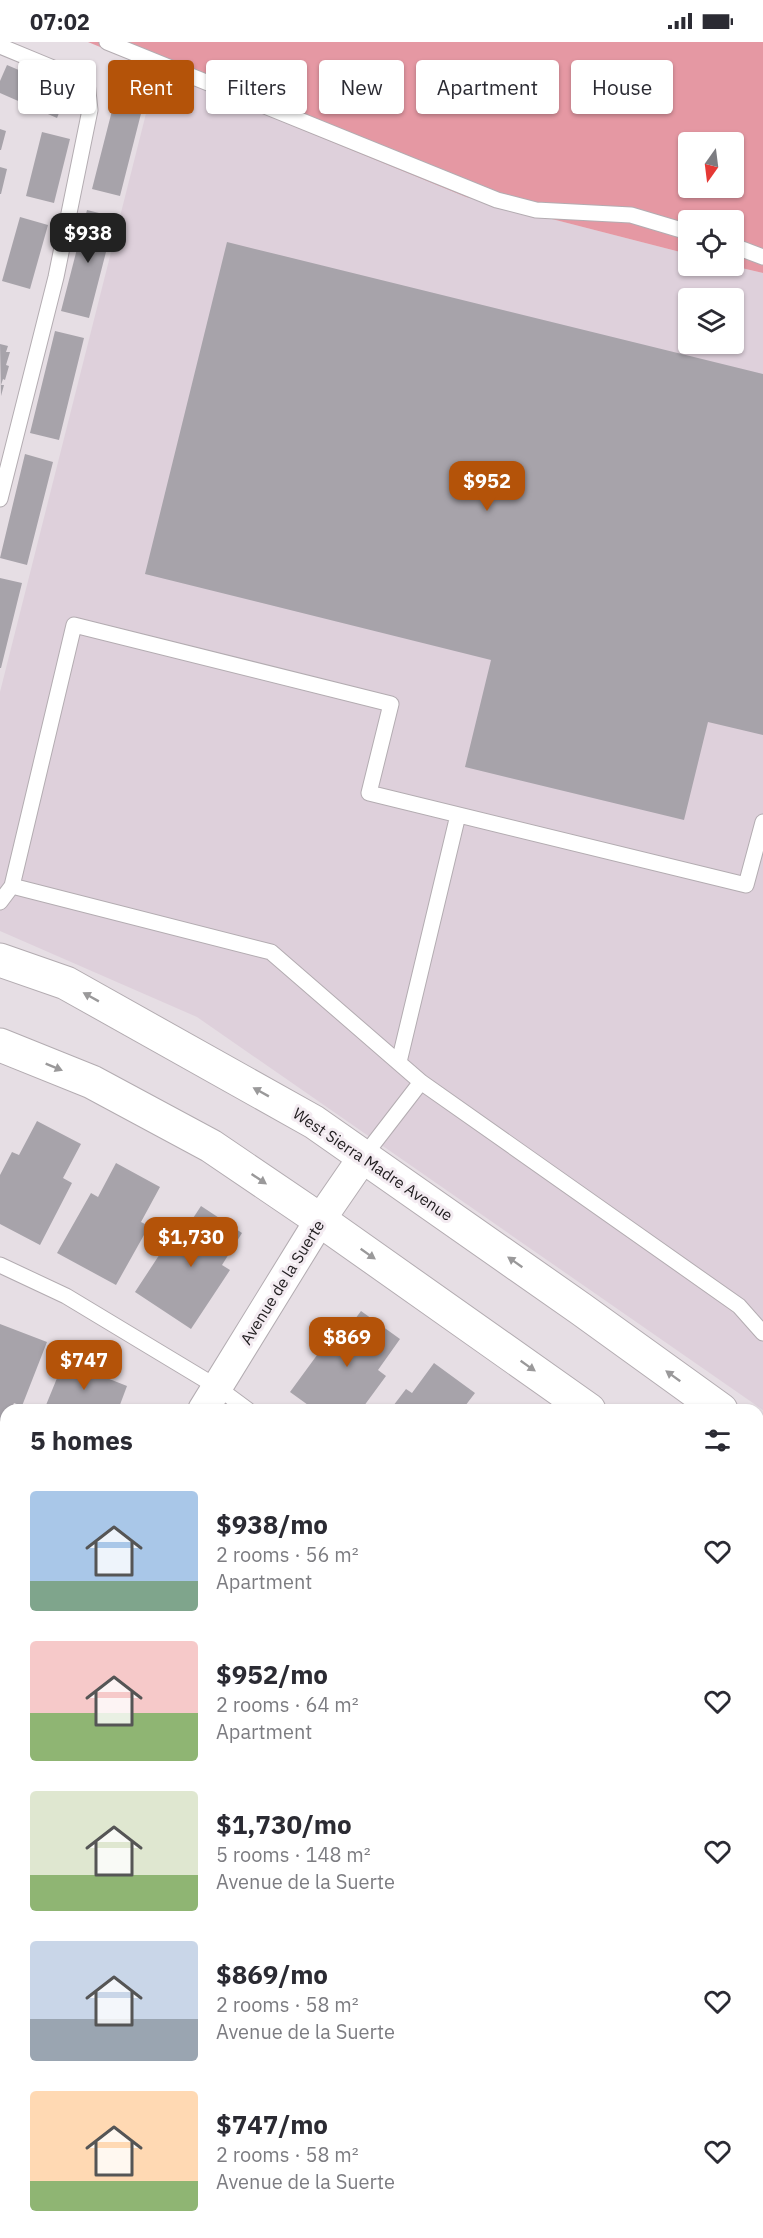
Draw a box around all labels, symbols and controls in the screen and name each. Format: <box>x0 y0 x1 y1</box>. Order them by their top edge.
text: 07:02 <box>30 7 90 36</box>
chip: Buy <box>18 60 96 114</box>
chip: Rent <box>108 60 194 114</box>
chip: Filters <box>206 60 307 114</box>
chip: New <box>319 60 404 114</box>
chip: Apartment <box>416 60 559 114</box>
chip: House <box>571 60 673 114</box>
north arrow <box>678 132 744 198</box>
map controls <box>678 132 744 354</box>
button: locate <box>678 210 744 276</box>
pin: $938 <box>52 213 124 264</box>
text: $938 <box>64 219 112 246</box>
button: layers <box>678 288 744 354</box>
pin: $952 <box>451 461 523 512</box>
text: $952 <box>463 467 511 494</box>
one-way arrow <box>82 992 99 1002</box>
one-way arrow <box>45 1063 63 1072</box>
one-way arrow <box>252 1087 269 1097</box>
street label: West Sierra Madre Avenue <box>289 1103 457 1225</box>
one-way arrow <box>251 1173 267 1185</box>
street label: Avenue de la Suerte <box>236 1216 329 1348</box>
pin: $1,730 <box>142 1217 240 1268</box>
text: $1,730 <box>158 1223 224 1250</box>
one-way arrow <box>360 1248 376 1260</box>
one-way arrow <box>507 1257 523 1268</box>
pin: $869 <box>311 1317 383 1368</box>
text: $869 <box>323 1323 371 1350</box>
pin: $747 <box>48 1340 120 1391</box>
text: $747 <box>60 1346 108 1373</box>
one-way arrow <box>519 1360 535 1372</box>
one-way arrow <box>666 1370 681 1382</box>
text: 5 homes <box>30 1423 133 1457</box>
icon: filters <box>701 1424 734 1457</box>
text: $938/mo <box>216 1507 328 1541</box>
icon: home <box>78 1515 150 1587</box>
icon: heart <box>701 1535 734 1568</box>
text: 2 rooms · 56 m² <box>216 1541 359 1568</box>
text: Apartment <box>216 1568 312 1595</box>
text: $952/mo <box>216 1657 328 1691</box>
icon: home <box>78 1665 150 1737</box>
icon: heart <box>701 1685 734 1718</box>
text: 2 rooms · 64 m² <box>216 1691 359 1718</box>
text: Apartment <box>216 1718 312 1745</box>
text: $1,730/mo <box>216 1807 352 1841</box>
icon: home <box>78 1815 150 1887</box>
icon: heart <box>701 1835 734 1868</box>
text: 5 rooms · 148 m² <box>216 1841 371 1868</box>
text: Avenue de la Suerte <box>216 1868 395 1895</box>
text: $869/mo <box>216 1957 328 1991</box>
icon: home <box>78 1965 150 2037</box>
icon: heart <box>701 1985 734 2018</box>
text: 2 rooms · 58 m² <box>216 1991 359 2018</box>
text: Avenue de la Suerte <box>216 2018 395 2045</box>
text: $747/mo <box>216 2107 328 2141</box>
icon: home <box>78 2115 150 2187</box>
icon: heart <box>701 2135 734 2168</box>
text: 2 rooms · 58 m² <box>216 2141 359 2168</box>
text: Avenue de la Suerte <box>216 2168 395 2195</box>

